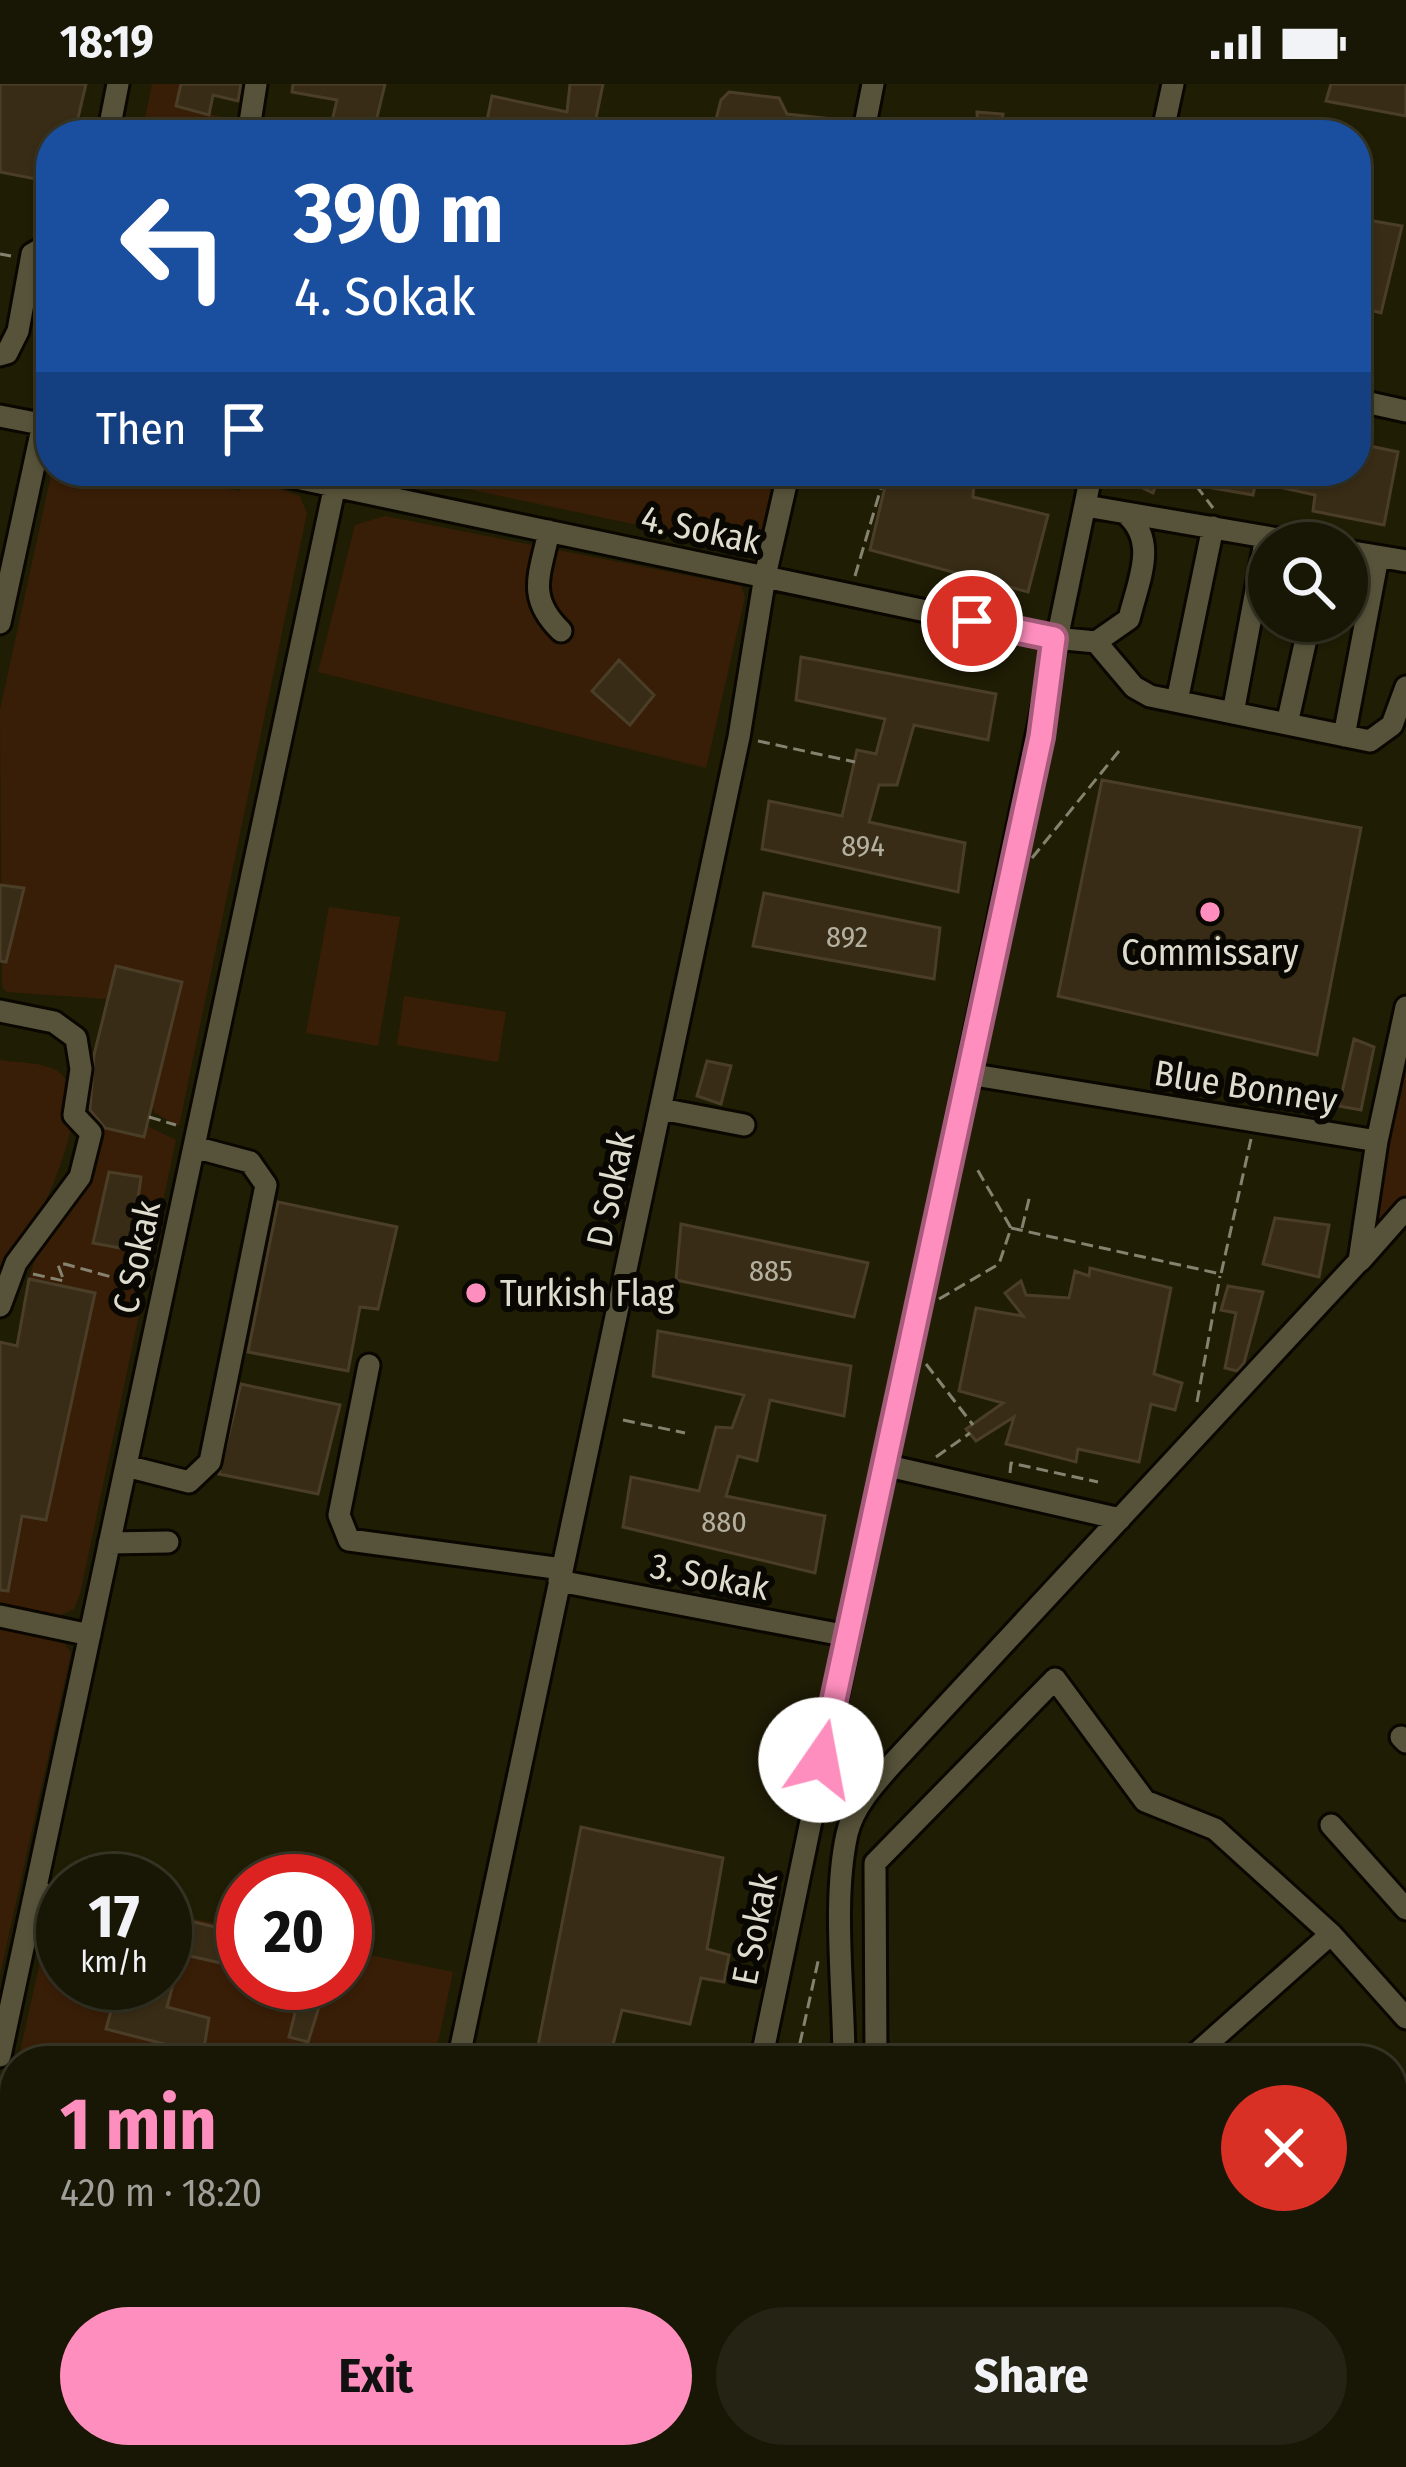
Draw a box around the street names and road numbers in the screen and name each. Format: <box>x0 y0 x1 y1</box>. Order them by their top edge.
street label: 4. Sokak <box>637 496 765 564</box>
street label: Blue Bonney <box>1151 1051 1340 1123</box>
street label: D Sokak <box>577 1127 645 1251</box>
street label: C Sokak <box>104 1197 170 1318</box>
street label: 3. Sokak <box>647 1544 773 1610</box>
street label: E Sokak <box>723 1869 787 1989</box>

